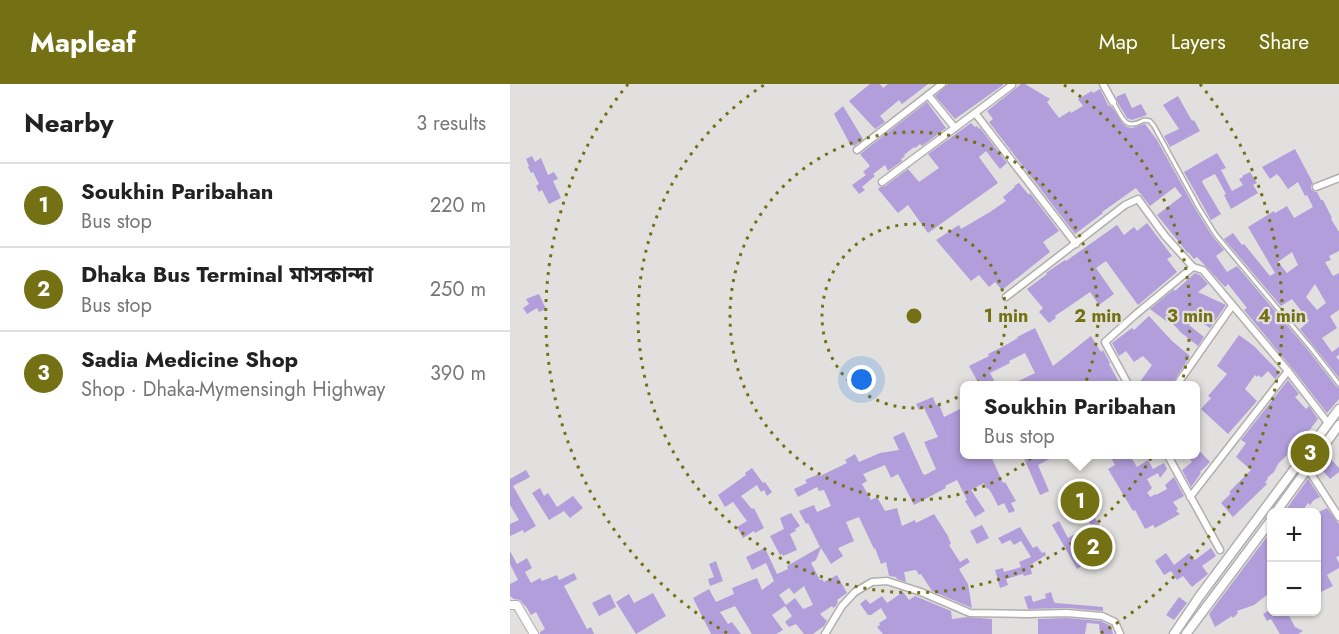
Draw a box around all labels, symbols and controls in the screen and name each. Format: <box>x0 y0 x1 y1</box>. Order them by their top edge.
text: Mapleaf <box>30 22 136 63</box>
text: Map <box>1099 27 1138 57</box>
text: Layers <box>1171 27 1226 57</box>
text: Share <box>1259 27 1309 57</box>
text: Nearby <box>24 104 113 142</box>
text: 3 results <box>416 109 486 138</box>
text: Soukhin Paribahan <box>81 175 273 207</box>
text: 1 <box>38 191 49 220</box>
text: 220 m <box>430 191 486 220</box>
text: Bus stop <box>81 207 152 236</box>
text: Dhaka Bus Terminal মাসকান্দা <box>81 258 373 290</box>
text: 2 <box>37 275 50 304</box>
text: 250 m <box>430 275 486 304</box>
text: Bus stop <box>81 291 152 320</box>
text: 1 min <box>984 303 1028 329</box>
text: 2 min <box>1074 303 1122 329</box>
text: 3 min <box>1167 303 1213 329</box>
text: 4 min <box>1258 303 1306 329</box>
centre of rings <box>904 306 924 326</box>
text: Sadia Medicine Shop <box>81 343 298 375</box>
text: 3 <box>37 359 50 388</box>
text: 390 m <box>430 359 486 388</box>
your location <box>847 365 876 394</box>
text: Shop · Dhaka-Mymensingh Highway <box>81 375 385 404</box>
popup <box>960 381 1200 459</box>
text: Soukhin Paribahan <box>984 390 1176 422</box>
text: Bus stop <box>984 422 1055 451</box>
pin: 3 <box>1290 430 1330 476</box>
pin: 1 <box>1060 478 1100 524</box>
map controls <box>1267 508 1321 616</box>
button: + <box>1267 508 1321 562</box>
pin: 2 <box>1074 524 1112 570</box>
button: − <box>1267 562 1321 616</box>

